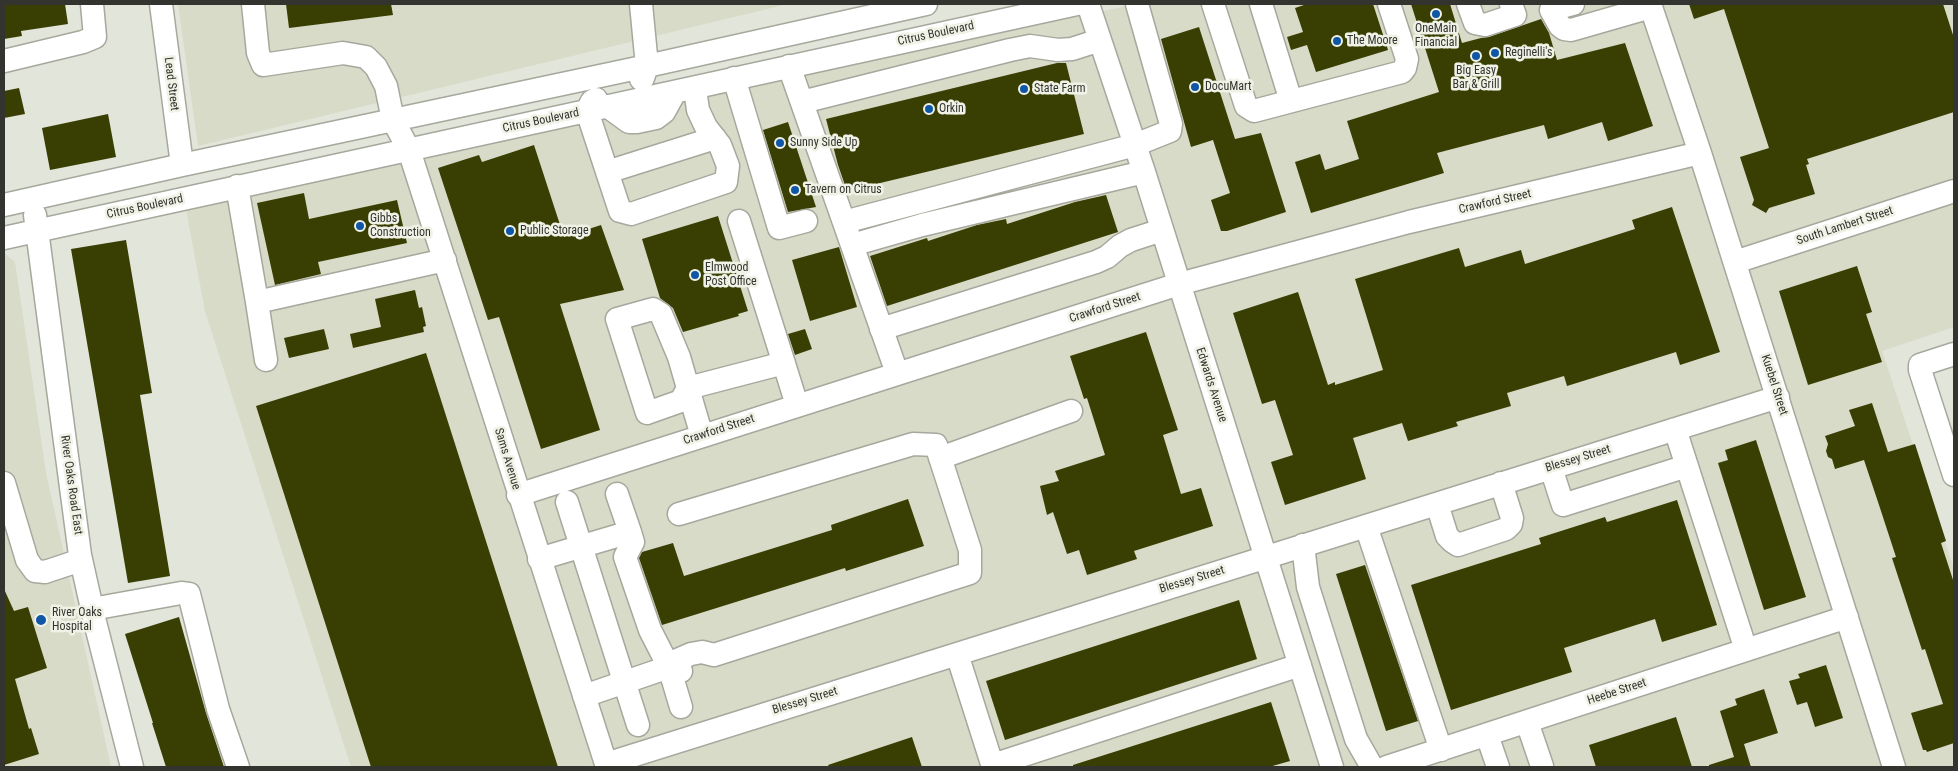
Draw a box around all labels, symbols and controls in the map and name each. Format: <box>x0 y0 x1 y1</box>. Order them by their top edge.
marker: OneMain Financial <box>1430 8 1442 20</box>
street label: Citrus Boulevard <box>896 19 976 49</box>
place label: OneMain Financial <box>1415 22 1457 50</box>
place label: The Moore <box>1347 34 1398 48</box>
marker: The Moore <box>1331 35 1343 47</box>
place label: Reginelli's <box>1505 46 1552 60</box>
marker: Reginelli's <box>1489 47 1501 59</box>
marker: Big Easy Bar & Grill <box>1470 50 1482 62</box>
street label: Lead Street <box>161 56 181 112</box>
place label: Big Easy Bar & Grill <box>1453 64 1499 92</box>
place label: DocuMart <box>1205 80 1252 94</box>
marker: DocuMart <box>1189 81 1201 93</box>
place label: State Farm <box>1034 82 1085 96</box>
marker: State Farm <box>1018 83 1030 95</box>
place label: Orkin <box>939 102 964 116</box>
marker: Orkin <box>923 103 935 115</box>
street label: Citrus Boulevard <box>501 106 581 136</box>
place label: Sunny Side Up <box>790 136 857 150</box>
marker: Sunny Side Up <box>774 137 786 149</box>
place label: Tavern on Citrus <box>805 183 882 197</box>
marker: Tavern on Citrus <box>789 184 801 196</box>
street label: Crawford Street <box>1457 187 1533 217</box>
street label: Citrus Boulevard <box>105 192 185 222</box>
street label: South Lambert Street <box>1795 204 1895 248</box>
place label: Gibbs Construction <box>370 212 431 240</box>
marker: Gibbs Construction <box>354 220 366 232</box>
place label: Public Storage <box>520 224 589 238</box>
marker: Public Storage <box>504 225 516 237</box>
place label: Elmwood Post Office <box>705 261 757 289</box>
marker: Elmwood Post Office <box>689 269 701 281</box>
street label: Crawford Street <box>1068 290 1142 326</box>
street label: Edwards Avenue <box>1192 346 1230 424</box>
street label: Kuebel Street <box>1757 353 1791 417</box>
street label: Crawford Street <box>682 412 756 448</box>
street label: Sams Avenue <box>491 426 523 492</box>
street label: River Oaks Road East <box>57 434 85 536</box>
street label: Blessey Street <box>1544 442 1612 476</box>
street label: Blessey Street <box>1158 563 1226 597</box>
place label: River Oaks Hospital <box>52 606 102 634</box>
marker: River Oaks Hospital <box>34 613 48 627</box>
street label: Heebe Street <box>1586 676 1648 708</box>
street label: Blessey Street <box>771 684 839 718</box>

